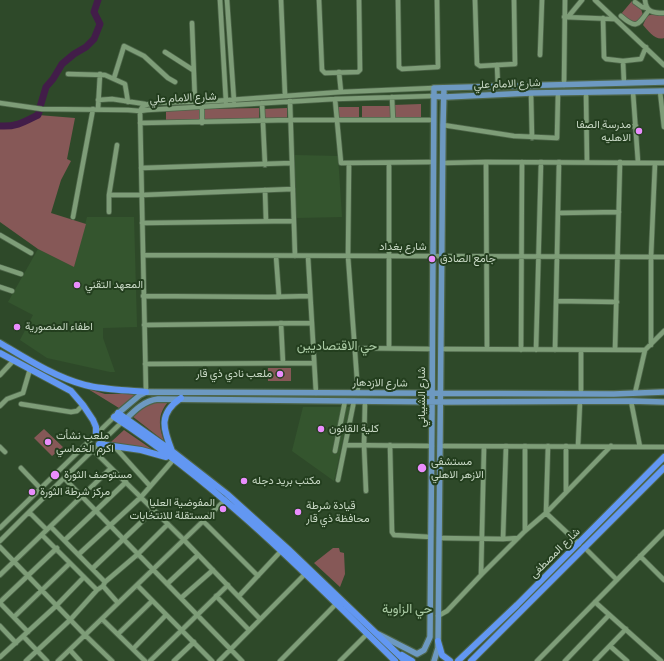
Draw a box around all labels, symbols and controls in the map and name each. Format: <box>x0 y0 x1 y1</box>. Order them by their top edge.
street label: شارع الامام علي <box>473 76 541 92</box>
street label: شارع الامام علي <box>149 90 217 106</box>
place label: مدرسة الصفا الاهليه <box>576 118 631 144</box>
marker: مدرسة الصفا الاهليه <box>634 126 644 136</box>
street label: شارع بغداد <box>379 240 427 254</box>
place label: جامع الصادق <box>440 252 496 266</box>
marker: جامع الصادق <box>427 254 437 264</box>
place label: المعهد التقني <box>85 278 143 292</box>
marker: المعهد التقني <box>72 280 82 290</box>
place label: اطفاء المنصورية <box>25 320 93 334</box>
marker: اطفاء المنصورية <box>12 322 22 332</box>
district label: حي الاقتصاديين <box>297 338 377 354</box>
place label: ملعب نادي ذي قار <box>196 367 272 381</box>
street label: شارع الشيباني <box>415 367 429 427</box>
marker: ملعب نادي ذي قار <box>275 369 285 379</box>
street label: شارع الازدهار <box>352 376 408 390</box>
place label: كلية القانون <box>329 422 379 436</box>
marker: كلية القانون <box>316 424 326 434</box>
place label: ملعب نشأت اكرم الخماسي <box>56 429 114 455</box>
marker: ملعب نشأت اكرم الخماسي <box>43 437 53 447</box>
place label: مستشفى الازهر الاهلي <box>431 455 484 481</box>
marker: مستشفى الازهر الاهلي <box>416 462 428 474</box>
place label: مستوصف الثورة <box>64 468 132 482</box>
marker: مستوصف الثورة <box>49 469 61 481</box>
place label: مكتب بريد دجله <box>252 474 321 488</box>
marker: مكتب بريد دجله <box>239 476 249 486</box>
place label: مركز شرطة الثورة <box>40 485 110 499</box>
marker: مركز شرطة الثورة <box>27 487 37 497</box>
place label: المفوضية العليا المستقلة للانتخابات <box>130 496 215 522</box>
place label: قيادة شرطة محافظة ذي قار <box>306 499 369 525</box>
marker: المفوضية العليا المستقلة للانتخابات <box>218 504 228 514</box>
marker: قيادة شرطة محافظة ذي قار <box>293 507 303 517</box>
street label: شارع المصطفى <box>527 525 583 581</box>
district label: حي الزاوية <box>382 601 432 617</box>

